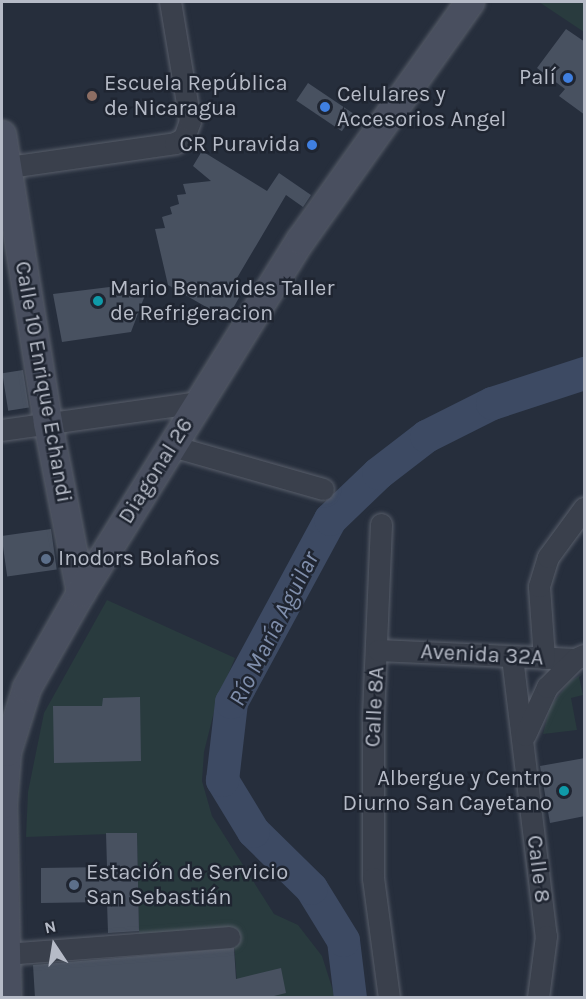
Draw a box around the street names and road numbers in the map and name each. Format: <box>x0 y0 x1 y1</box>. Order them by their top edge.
street label: Calle 10 Enrique Echandi <box>9 259 77 505</box>
street label: Diagonal 26 <box>113 413 199 529</box>
street label: Avenida 32A <box>420 639 544 671</box>
street label: Calle 8A <box>360 666 390 748</box>
street label: Calle 8 <box>521 834 555 904</box>

